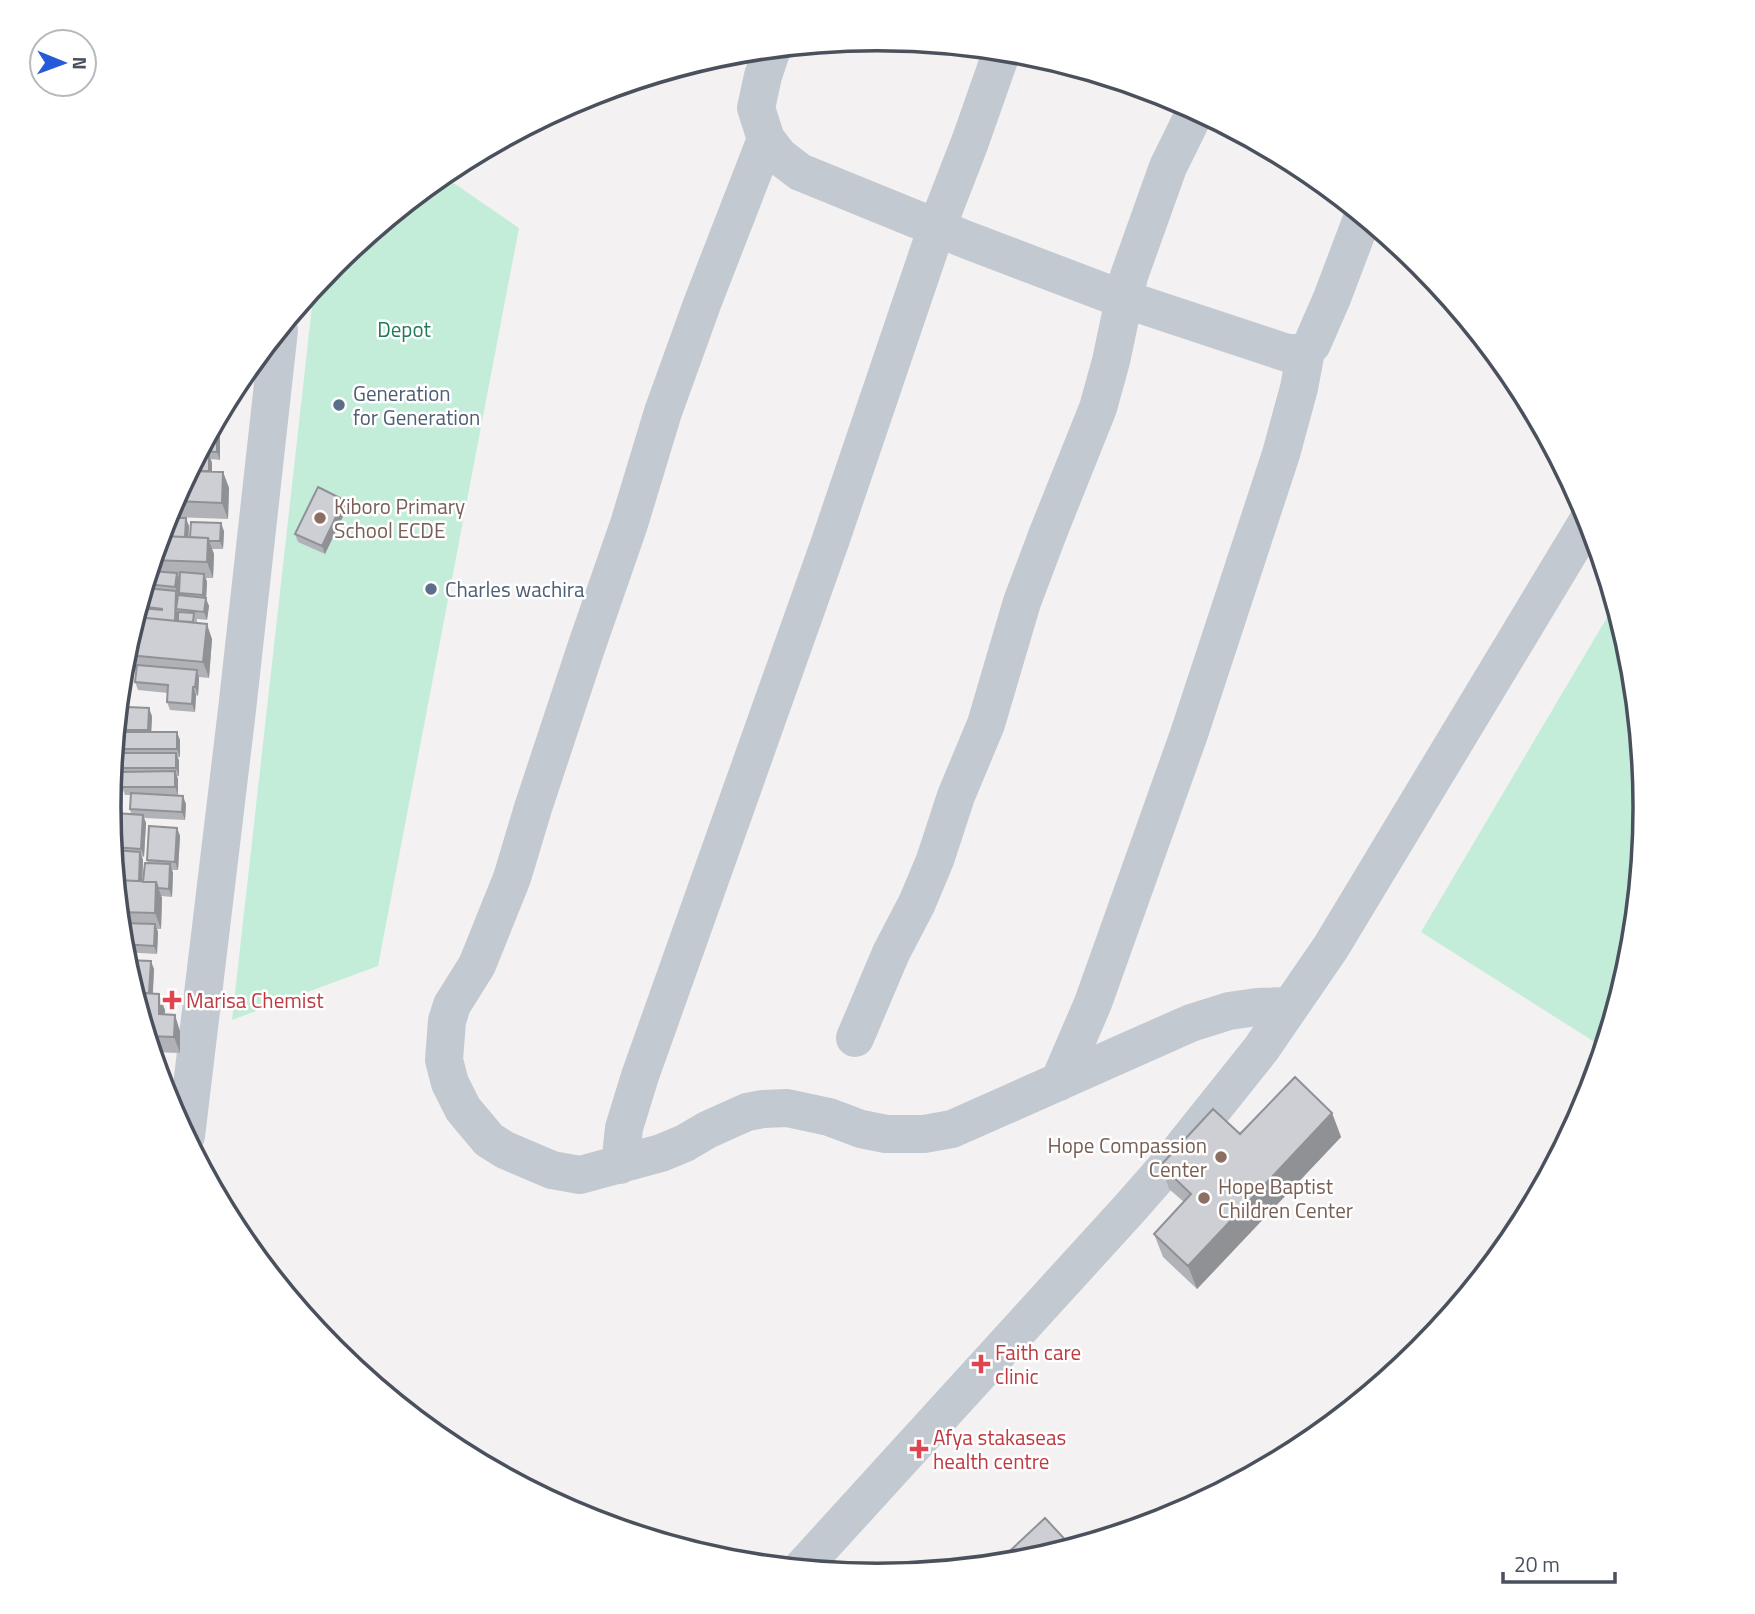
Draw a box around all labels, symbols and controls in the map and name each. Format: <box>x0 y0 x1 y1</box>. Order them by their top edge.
north arrow <box>28 28 98 98</box>
text: N <box>66 56 95 70</box>
park label: Depot <box>377 313 431 345</box>
place label: Generation for Generation <box>353 377 480 433</box>
marker: Generation for Generation <box>331 397 347 413</box>
place label: Kiboro Primary School ECDE <box>334 490 465 546</box>
marker: Kiboro Primary School ECDE <box>312 510 328 526</box>
place label: Charles wachira <box>445 573 585 605</box>
marker: Charles wachira <box>423 581 439 597</box>
place label: Marisa Chemist <box>186 984 324 1016</box>
marker: Marisa Chemist <box>164 992 180 1008</box>
place label: Hope Compassion Center <box>1048 1129 1207 1185</box>
marker: Hope Compassion Center <box>1213 1149 1229 1165</box>
place label: Hope Baptist Children Center <box>1218 1170 1353 1226</box>
marker: Hope Baptist Children Center <box>1196 1190 1212 1206</box>
place label: Faith care clinic <box>995 1336 1081 1392</box>
marker: Faith care clinic <box>973 1356 989 1372</box>
place label: Afya stakaseas health centre <box>933 1421 1066 1477</box>
marker: Afya stakaseas health centre <box>911 1441 927 1457</box>
scale bar <box>1503 1540 1615 1584</box>
text: 20 m <box>1514 1548 1560 1580</box>

